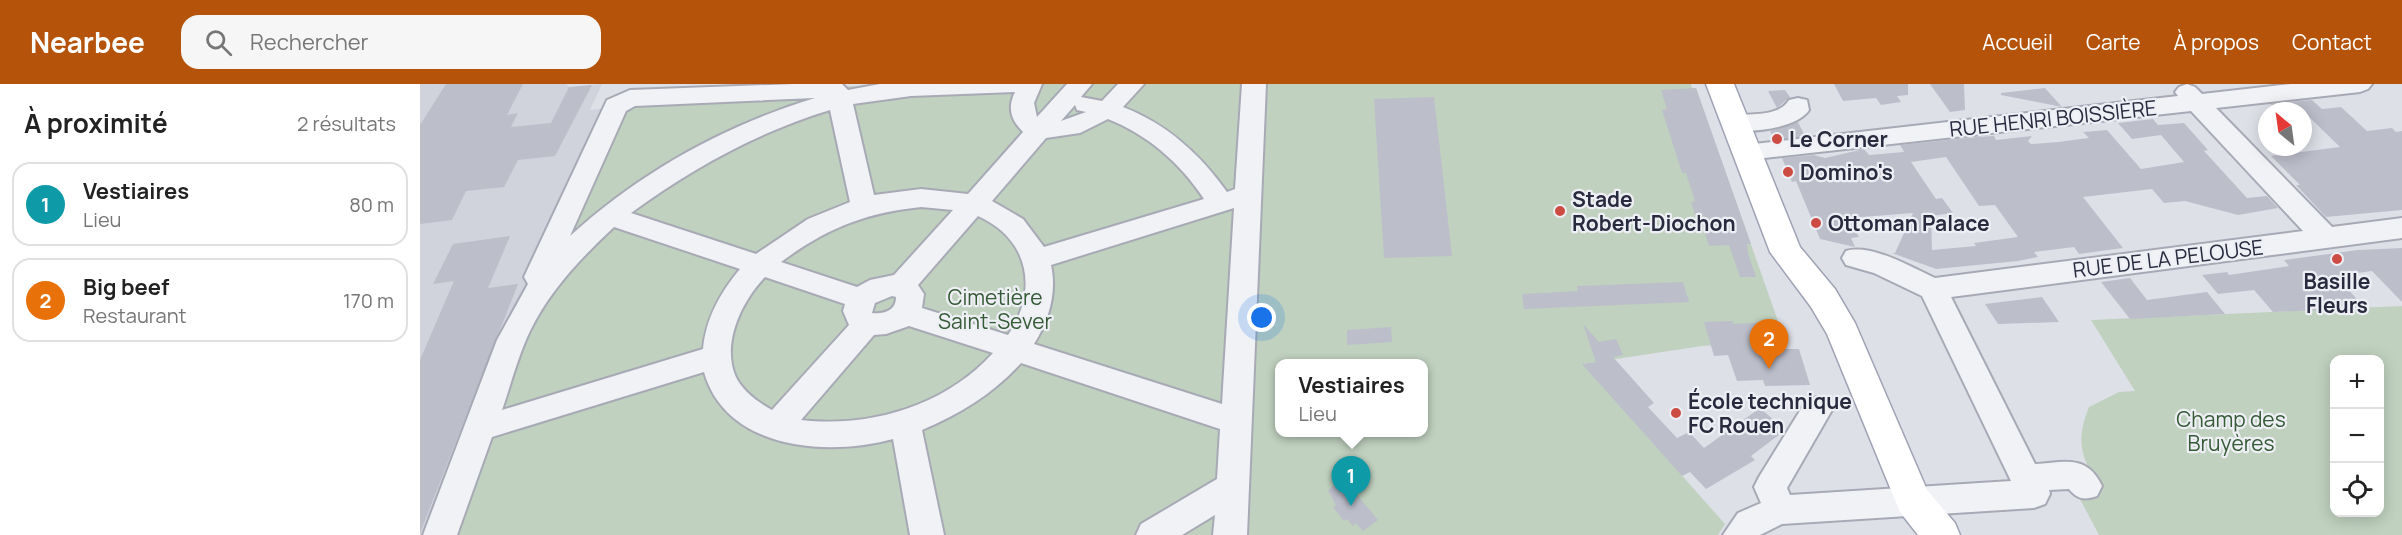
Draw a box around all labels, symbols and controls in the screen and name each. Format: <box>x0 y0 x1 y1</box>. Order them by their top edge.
search box <box>181 15 601 69</box>
text: Nearbee <box>30 23 145 61</box>
icon: search <box>202 26 235 59</box>
text: Rechercher <box>250 27 369 57</box>
text: Accueil <box>1982 28 2053 56</box>
text: Carte <box>2086 28 2140 56</box>
text: À propos <box>2173 28 2259 56</box>
text: Contact <box>2292 28 2372 56</box>
street label: RUE HENRI BOISSIÈRE <box>1948 93 2158 143</box>
north arrow <box>2258 102 2312 156</box>
text: À proximité <box>24 105 168 141</box>
text: 2 résultats <box>297 110 396 137</box>
place label: Le Corner <box>1789 125 1888 153</box>
marker: Le Corner <box>1770 132 1784 146</box>
place label: Domino's <box>1800 158 1893 186</box>
marker: Domino's <box>1781 165 1795 179</box>
text: Vestiaires <box>83 176 189 206</box>
place label: Stade Robert-Diochon <box>1572 185 1736 237</box>
text: 1 <box>41 191 50 218</box>
text: 80 m <box>349 191 394 218</box>
marker: Stade Robert-Diochon <box>1553 204 1567 218</box>
text: Lieu <box>83 206 121 233</box>
place label: Ottoman Palace <box>1828 209 1990 237</box>
marker: Ottoman Palace <box>1809 216 1823 230</box>
street label: RUE DE LA PELOUSE <box>2071 232 2265 284</box>
marker: Basille Fleurs <box>2330 252 2344 266</box>
place label: Basille Fleurs <box>2303 267 2371 319</box>
text: Big beef <box>83 272 169 302</box>
park label: Cimetière Saint-Sever <box>938 283 1052 335</box>
text: 2 <box>40 287 51 314</box>
text: 170 m <box>343 287 394 314</box>
text: Restaurant <box>83 302 187 329</box>
your location <box>1247 303 1276 332</box>
pin: 2 <box>1750 320 1788 369</box>
map controls <box>2330 355 2384 517</box>
button: + <box>2330 355 2384 409</box>
popup <box>1275 359 1428 437</box>
text: Vestiaires <box>1298 370 1405 400</box>
place label: École technique FC Rouen <box>1688 387 1852 439</box>
text: Lieu <box>1298 400 1337 427</box>
park label: Champ des Bruyères <box>2176 405 2286 457</box>
marker: École technique FC Rouen <box>1669 406 1683 420</box>
button: − <box>2330 409 2384 463</box>
pin: 1 <box>1332 456 1370 506</box>
button: locate <box>2330 463 2384 517</box>

